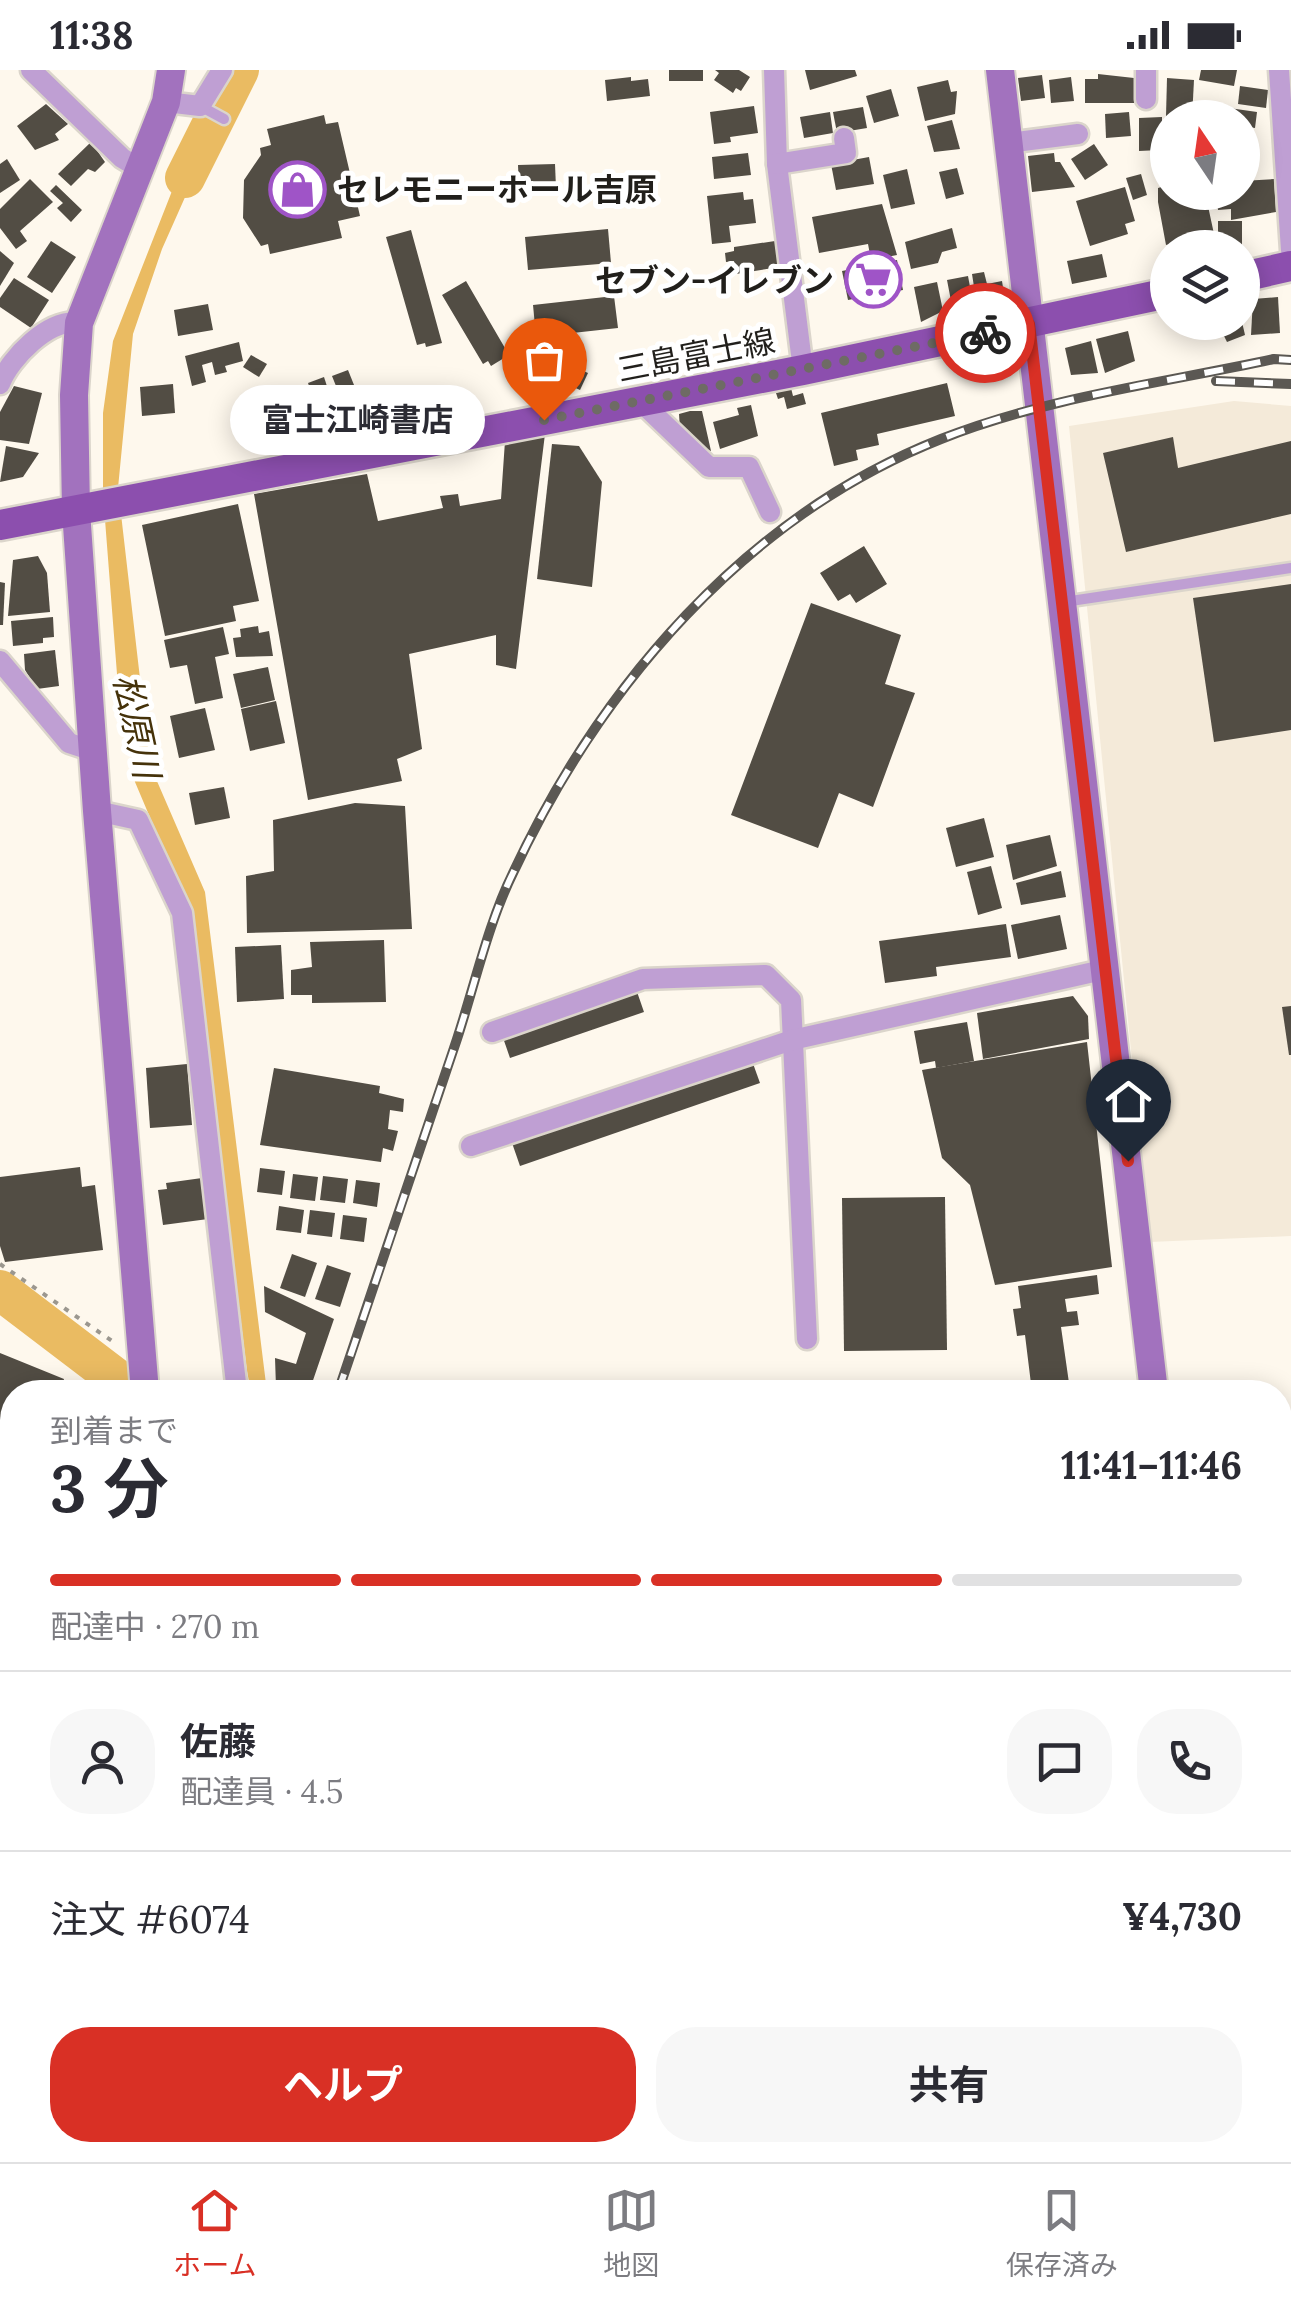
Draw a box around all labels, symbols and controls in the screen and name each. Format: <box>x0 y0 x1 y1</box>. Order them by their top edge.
text: 11:38 <box>50 11 133 59</box>
north arrow <box>1150 100 1260 210</box>
map controls <box>1150 100 1260 340</box>
shop icon: セレモニーホール吉原 <box>268 159 328 219</box>
place label: セレモニーホール吉原 <box>337 169 657 210</box>
button: layers <box>1150 230 1260 340</box>
supermarket icon: セブン-イレブン <box>843 250 903 310</box>
place label: セブン-イレブン <box>595 260 834 301</box>
courier <box>935 283 1035 383</box>
icon: bike <box>958 306 1013 361</box>
pin <box>502 318 587 421</box>
street label: 三島富士線 <box>614 320 778 390</box>
icon: bag <box>517 333 572 388</box>
callout: 富士江崎書店 <box>229 385 484 455</box>
text: 富士江崎書店 <box>261 399 454 440</box>
water label: 松原川 <box>104 670 171 786</box>
pin <box>1086 1059 1171 1162</box>
icon: home <box>1101 1074 1156 1129</box>
text: 到着まで <box>50 1410 178 1451</box>
text: 11:41–11:46 <box>1061 1441 1242 1489</box>
text: 3 分 <box>50 1447 169 1530</box>
text: 配達中 · 270 m <box>50 1606 260 1647</box>
button: person <box>50 1709 155 1814</box>
button: chat <box>1007 1709 1112 1814</box>
button: phone <box>1137 1709 1242 1814</box>
text: 佐藤 <box>180 1717 256 1765</box>
text: 配達員 · 4.5 <box>180 1771 344 1812</box>
text: ¥4,730 <box>1122 1892 1242 1940</box>
text: 注文 #6074 <box>50 1895 250 1943</box>
button: ヘルプ <box>50 2027 636 2142</box>
button: 共有 <box>656 2027 1242 2142</box>
tab: ホーム <box>173 2183 256 2283</box>
tab: 地図 <box>603 2183 659 2283</box>
tab: 保存済み <box>1006 2183 1118 2283</box>

